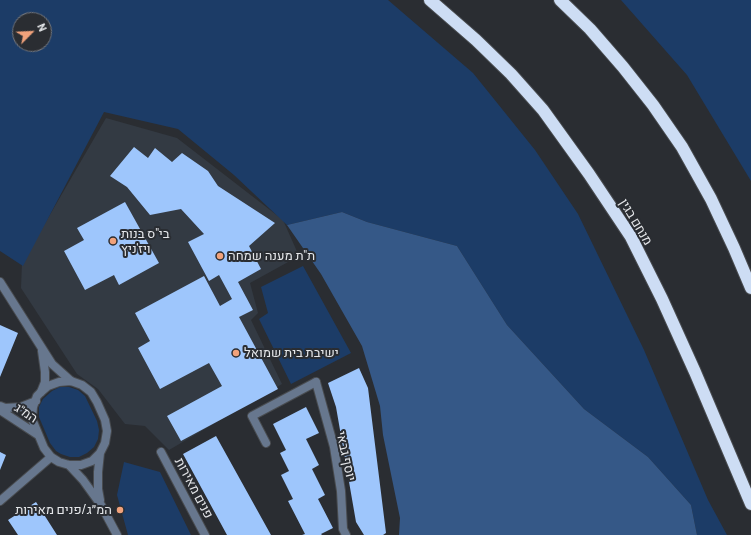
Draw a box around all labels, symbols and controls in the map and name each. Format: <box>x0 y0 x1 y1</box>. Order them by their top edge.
north arrow <box>12 12 52 52</box>
text: N <box>35 21 50 33</box>
street label: מנחם בגין <box>616 196 656 248</box>
place label: בי"ס בנות ויז'ניץ <box>121 226 170 257</box>
marker: בי"ס בנות ויז'ניץ <box>108 236 118 246</box>
place label: ת"ת מענה שמחה <box>228 248 315 264</box>
marker: ת"ת מענה שמחה <box>215 251 225 261</box>
place label: ישיבת בית שמואל <box>244 345 339 361</box>
marker: ישיבת בית שמואל <box>231 348 241 358</box>
street label: המ"ג <box>12 400 40 426</box>
street label: יוסף גבאי <box>333 430 359 482</box>
street label: פנים מאירות <box>172 455 216 521</box>
place label: המ״ג/פנים מאירות <box>15 502 112 518</box>
marker: המ״ג/פנים מאירות <box>115 505 125 515</box>

